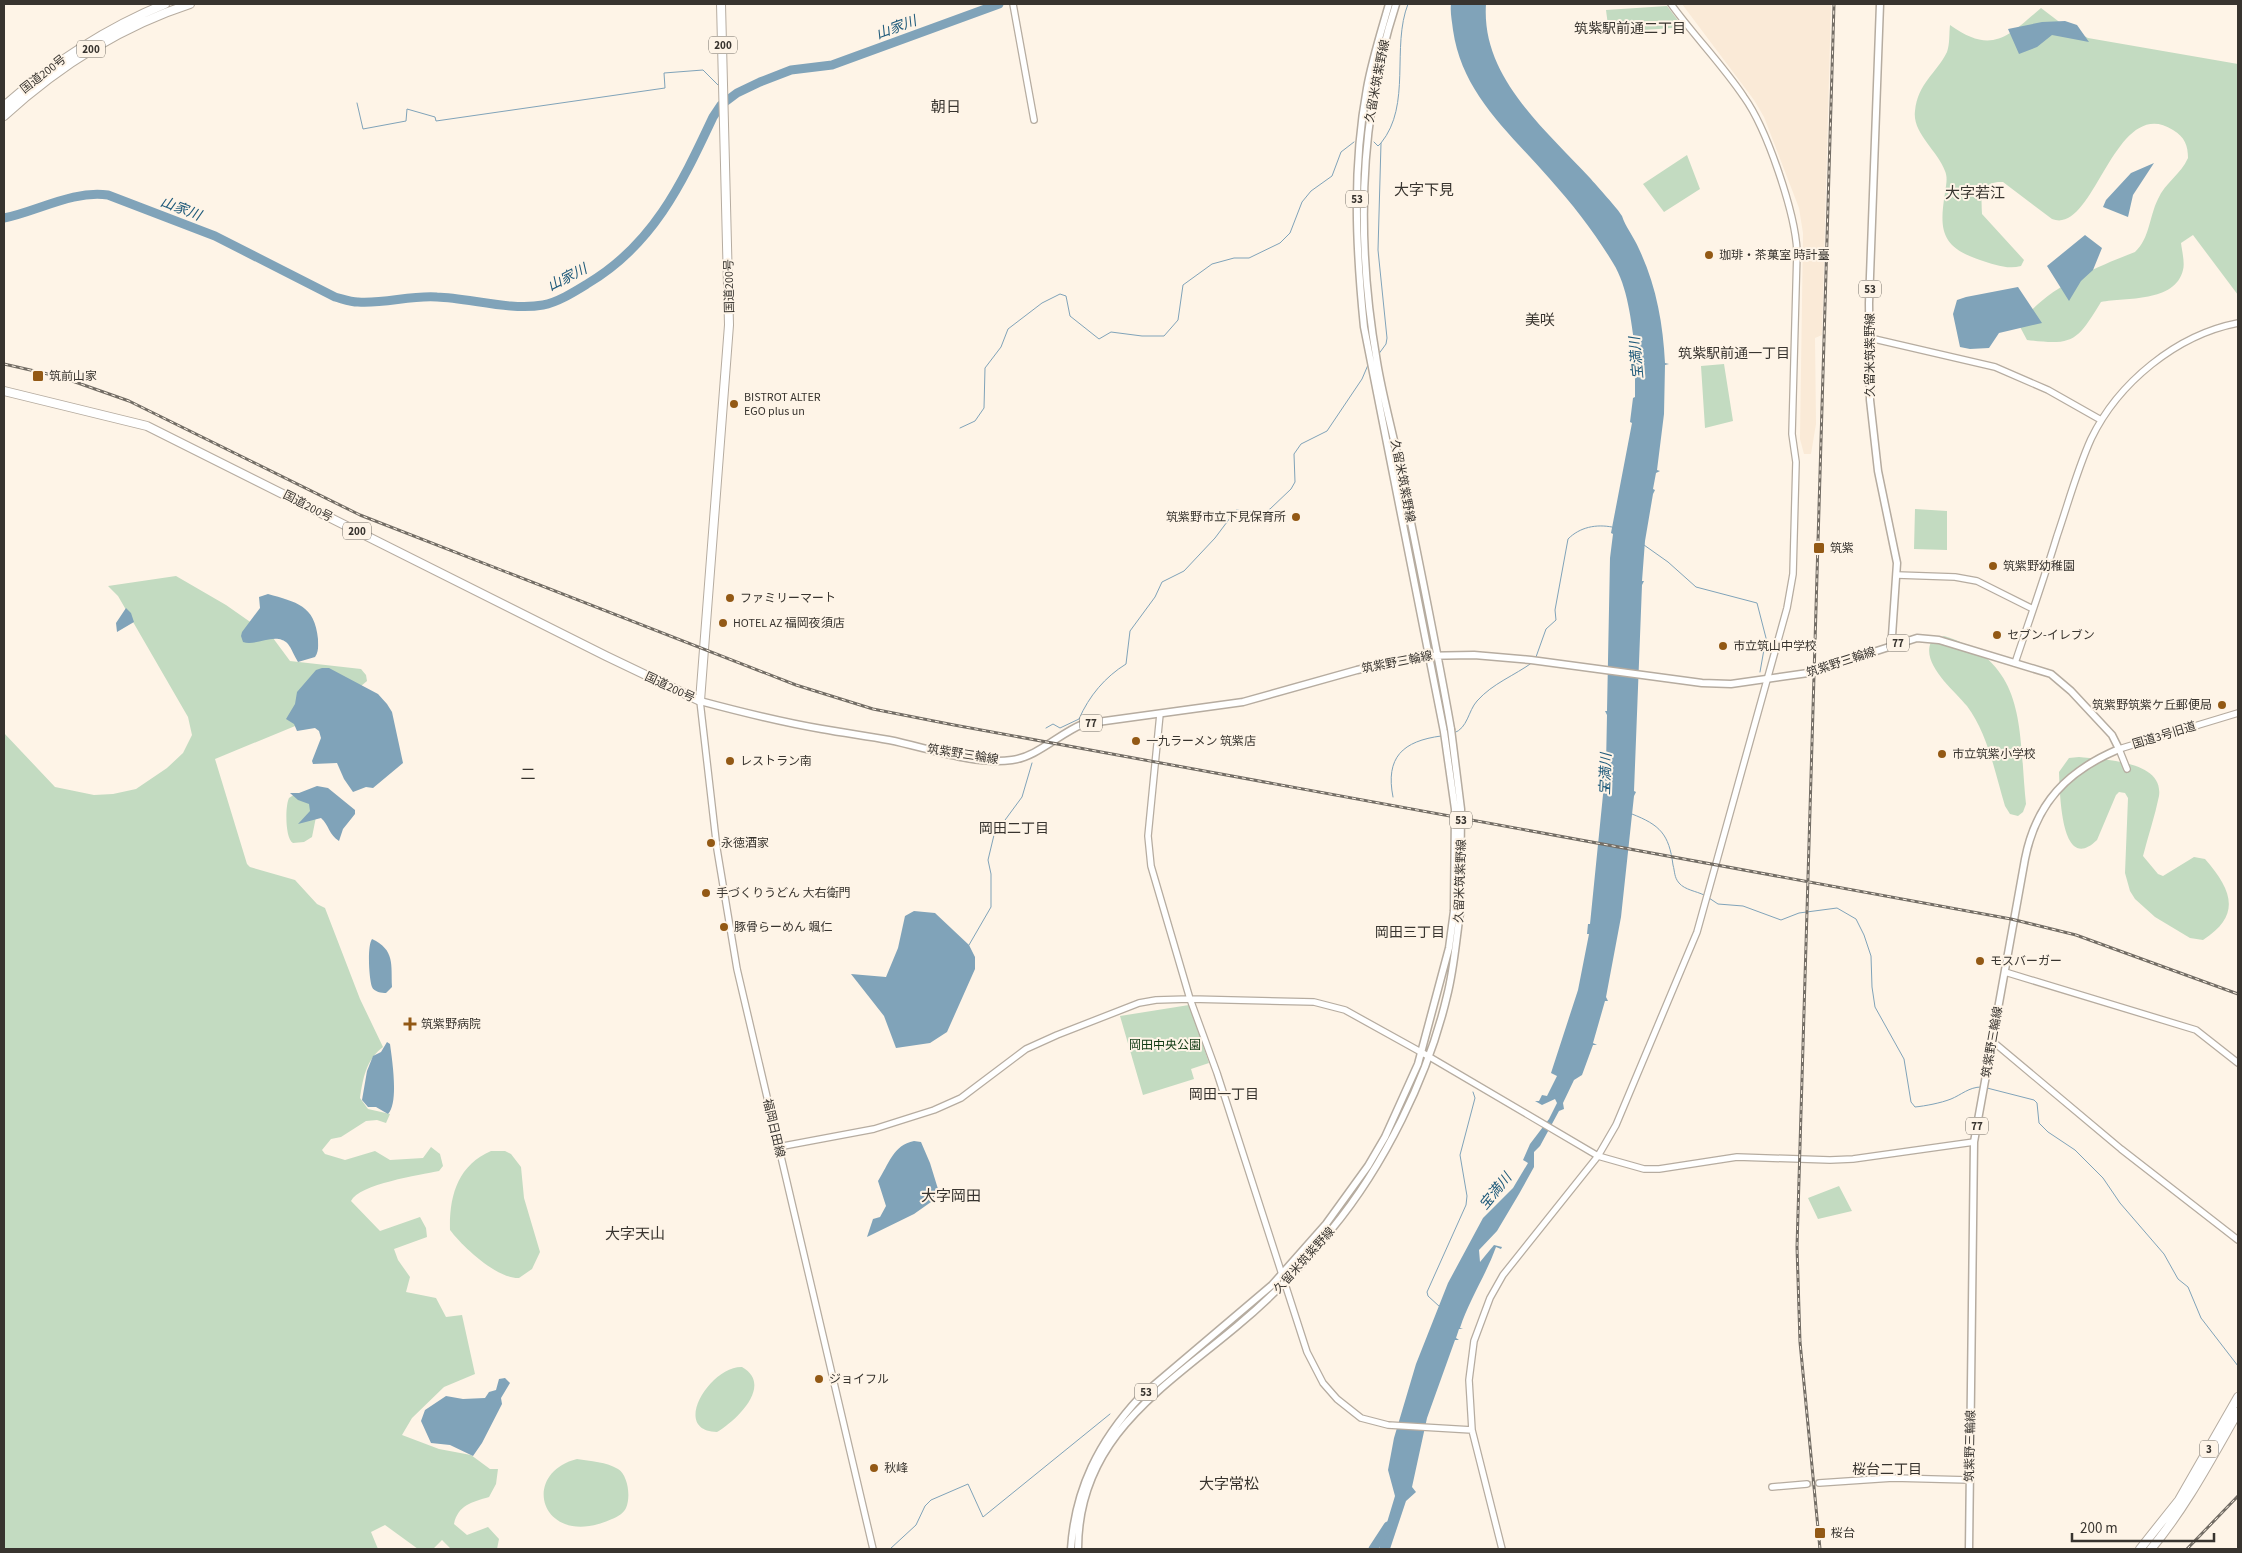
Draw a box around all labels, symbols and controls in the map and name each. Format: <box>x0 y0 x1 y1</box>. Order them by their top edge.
water label: 山家川 <box>873 11 921 45</box>
district label: 筑紫駅前通二丁目 <box>1574 19 1686 39</box>
road number: 200 <box>709 36 737 54</box>
street label: 久留米筑紫野線 <box>1361 38 1394 124</box>
road number: 200 <box>77 41 105 58</box>
street label: 国道200号 <box>17 51 70 98</box>
district label: 朝日 <box>931 97 961 118</box>
district label: 大字下見 <box>1394 180 1454 201</box>
district label: 大字若江 <box>1945 183 2005 204</box>
road number: 53 <box>1346 190 1368 208</box>
water label: 山家川 <box>157 192 206 227</box>
place label: 珈琲・茶菓室 時計臺 <box>1719 247 1829 264</box>
marker: 珈琲・茶菓室 時計臺 <box>1703 249 1715 261</box>
water label: 山家川 <box>544 259 592 296</box>
street label: 国道200号 <box>721 259 738 313</box>
road number: 53 <box>1859 280 1881 298</box>
district label: 美咲 <box>1525 310 1555 331</box>
street label: 久留米筑紫野線 <box>1862 313 1879 397</box>
water label: 宝満川 <box>1625 334 1649 380</box>
district label: 筑紫駅前通一丁目 <box>1678 344 1790 364</box>
place label: 筑前山家 <box>49 368 97 385</box>
marker: 筑前山家 <box>31 369 45 383</box>
place label: BISTROT ALTER EGO plus un <box>744 389 821 420</box>
marker: BISTROT ALTER EGO plus un <box>728 398 740 410</box>
street label: 久留米筑紫野線 <box>1386 438 1419 524</box>
street label: 国道200号 <box>280 487 336 526</box>
place label: 筑紫野市立下見保育所 <box>1166 509 1286 526</box>
marker: 筑紫野市立下見保育所 <box>1290 511 1302 523</box>
road number: 200 <box>343 522 371 540</box>
place label: 筑紫 <box>1830 540 1854 557</box>
marker: 筑紫 <box>1812 541 1826 555</box>
place label: 筑紫野幼稚園 <box>2003 558 2075 575</box>
marker: 筑紫野幼稚園 <box>1987 560 1999 572</box>
place label: ファミリーマート <box>740 590 836 607</box>
marker: ファミリーマート <box>724 592 736 604</box>
place label: HOTEL AZ 福岡夜須店 <box>733 615 845 632</box>
marker: HOTEL AZ 福岡夜須店 <box>717 617 729 629</box>
place label: セブン-イレブン <box>2007 627 2095 644</box>
marker: セブン-イレブン <box>1991 629 2003 641</box>
road number: 77 <box>1887 634 1909 651</box>
place label: 市立筑山中学校 <box>1733 638 1817 655</box>
marker: 市立筑山中学校 <box>1717 640 1729 652</box>
street label: 筑紫野三輪線 <box>1804 643 1878 682</box>
street label: 筑紫野三輪線 <box>1360 647 1434 678</box>
street label: 国道200号 <box>642 668 698 707</box>
place label: 筑紫野筑紫ケ丘郵便局 <box>2092 697 2212 714</box>
marker: 筑紫野筑紫ケ丘郵便局 <box>2216 699 2228 711</box>
road number: 77 <box>1080 714 1102 731</box>
street label: 国道3号旧道 <box>2130 718 2198 753</box>
place label: 一九ラーメン 筑紫店 <box>1146 733 1256 750</box>
marker: 一九ラーメン 筑紫店 <box>1130 735 1142 747</box>
street label: 筑紫野三輪線 <box>926 740 1000 769</box>
place label: 市立筑紫小学校 <box>1952 746 2036 763</box>
marker: 市立筑紫小学校 <box>1936 748 1948 760</box>
water label: 宝満川 <box>1595 751 1617 795</box>
place label: レストラン南 <box>740 753 812 770</box>
marker: レストラン南 <box>724 755 736 767</box>
district label: 二 <box>520 764 536 785</box>
road number: 53 <box>1450 812 1472 828</box>
district label: 岡田二丁目 <box>979 819 1049 839</box>
place label: 永徳酒家 <box>721 835 769 852</box>
marker: 永徳酒家 <box>705 837 717 849</box>
street label: 久留米筑紫野線 <box>1451 839 1470 923</box>
place label: 手づくりうどん 大右衛門 <box>716 885 850 902</box>
marker: 手づくりうどん 大右衛門 <box>700 887 712 899</box>
place label: 豚骨らーめん 颯仁 <box>734 919 832 936</box>
marker: 豚骨らーめん 颯仁 <box>718 921 730 933</box>
district label: 岡田三丁目 <box>1375 923 1445 943</box>
place label: モスバーガー <box>1990 953 2062 970</box>
marker: モスバーガー <box>1974 955 1986 967</box>
street label: 筑紫野三輪線 <box>1978 1005 2007 1079</box>
place label: 筑紫野病院 <box>421 1016 481 1033</box>
marker: 筑紫野病院 <box>403 1017 417 1031</box>
park label: 岡田中央公園 <box>1129 1037 1201 1054</box>
district label: 岡田一丁目 <box>1189 1085 1259 1105</box>
street label: 福岡日田線 <box>758 1097 789 1159</box>
road number: 77 <box>1966 1118 1988 1134</box>
water label: 宝満川 <box>1475 1167 1518 1214</box>
district label: 大字岡田 <box>921 1186 981 1207</box>
street label: 久留米筑紫野線 <box>1270 1223 1339 1297</box>
district label: 大字天山 <box>605 1224 665 1245</box>
place label: ジョイフル <box>829 1371 889 1388</box>
marker: ジョイフル <box>813 1373 825 1385</box>
road number: 53 <box>1135 1384 1157 1400</box>
street label: 筑紫野三輪線 <box>1961 1410 1980 1482</box>
road number: 3 <box>2200 1440 2218 1458</box>
place label: 秋峰 <box>884 1460 908 1477</box>
district label: 桜台二丁目 <box>1852 1460 1922 1480</box>
marker: 秋峰 <box>868 1462 880 1474</box>
district label: 大字常松 <box>1199 1474 1259 1495</box>
scale bar <box>2072 1510 2214 1542</box>
text: 200 m <box>2080 1518 2118 1539</box>
place label: 桜台 <box>1831 1525 1855 1542</box>
marker: 桜台 <box>1813 1526 1827 1540</box>

